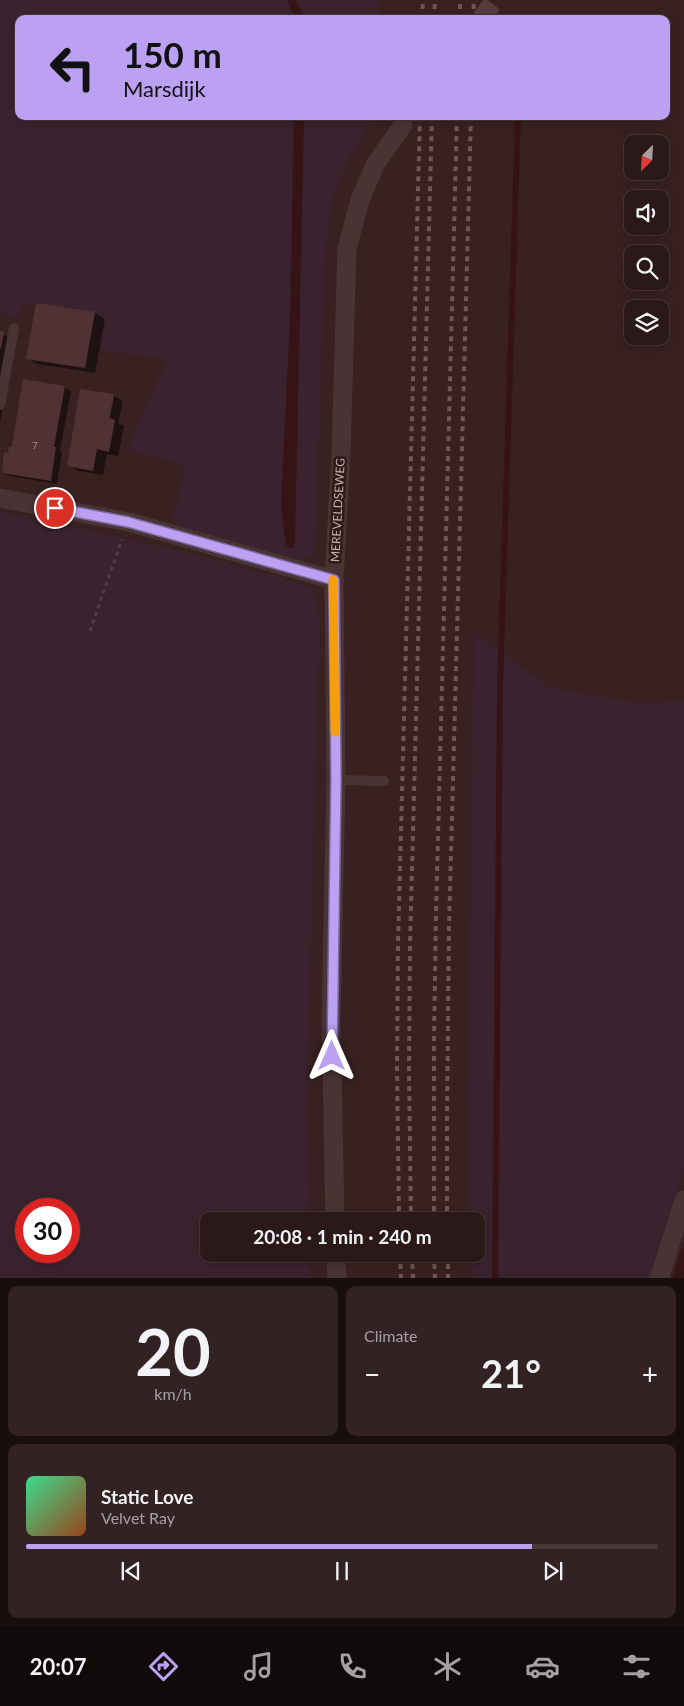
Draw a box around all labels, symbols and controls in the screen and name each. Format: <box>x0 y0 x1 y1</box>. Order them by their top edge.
text: 150 m <box>123 33 222 75</box>
icon: left <box>40 35 105 100</box>
text: Marsdijk <box>123 75 206 102</box>
north arrow <box>624 135 669 180</box>
map controls <box>624 135 669 345</box>
button: sound <box>624 190 669 235</box>
button: search <box>624 245 669 290</box>
button: layers <box>624 300 669 345</box>
house number: 7 <box>32 439 38 451</box>
street label: MEREVELDSEWEG <box>327 457 348 562</box>
pin <box>34 487 76 529</box>
icon: arrive <box>41 494 69 522</box>
position arrow <box>305 1029 357 1081</box>
speed limit sign: 30 <box>15 1198 80 1263</box>
text: 20:08 · 1 min · 240 m <box>253 1225 432 1248</box>
text: 20 <box>135 1312 211 1390</box>
text: Climate <box>364 1326 417 1345</box>
text: 21° <box>481 1350 541 1396</box>
text: − <box>364 1357 380 1391</box>
text: + <box>642 1357 658 1391</box>
text: km/h <box>154 1384 192 1403</box>
text: Static Love <box>101 1485 193 1508</box>
text: Velvet Ray <box>101 1508 175 1527</box>
icon: previous <box>117 1557 145 1585</box>
icon: pause <box>328 1557 356 1585</box>
icon: next <box>539 1557 567 1585</box>
icon: directions <box>146 1649 181 1684</box>
icon: music <box>241 1649 276 1684</box>
icon: phone <box>335 1649 370 1684</box>
icon: climate <box>430 1649 465 1684</box>
icon: car <box>525 1649 560 1684</box>
icon: filters <box>619 1649 654 1684</box>
text: 20:07 <box>30 1653 87 1680</box>

